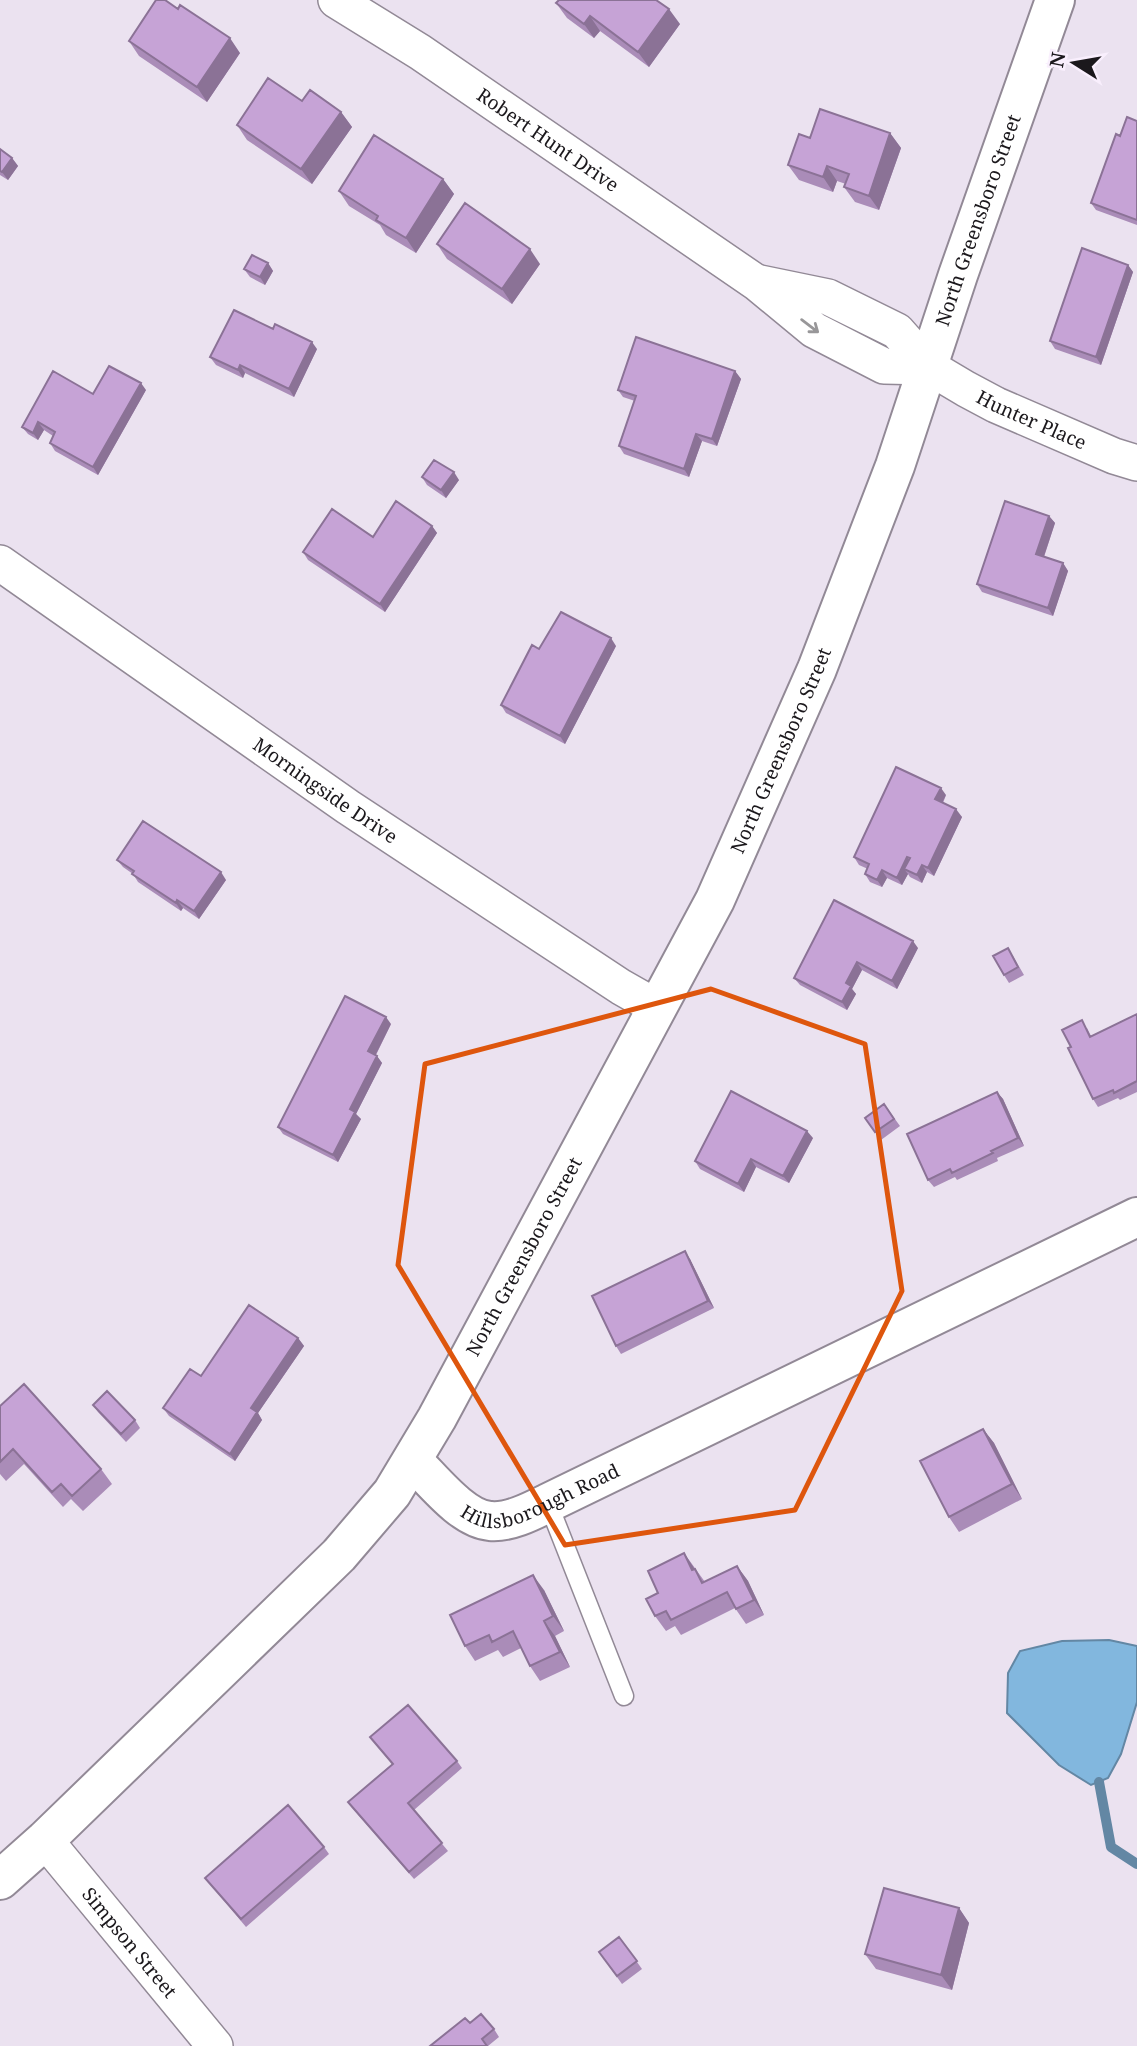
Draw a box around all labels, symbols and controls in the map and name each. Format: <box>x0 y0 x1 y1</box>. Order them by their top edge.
north arrow <box>1039 28 1109 98</box>
text: N <box>1043 50 1072 70</box>
street label: Robert Hunt Drive <box>472 82 624 198</box>
street label: North Greensboro Street <box>929 111 1027 329</box>
one-way arrow <box>800 319 819 333</box>
street label: Hunter Place <box>972 384 1091 456</box>
street label: North Greensboro Street <box>724 643 837 858</box>
street label: Morningside Drive <box>248 731 403 849</box>
street label: North Greensboro Street <box>460 1152 588 1361</box>
street label: Hillsborough Road <box>456 1457 624 1534</box>
street label: Simpson Street <box>76 1882 183 2003</box>

